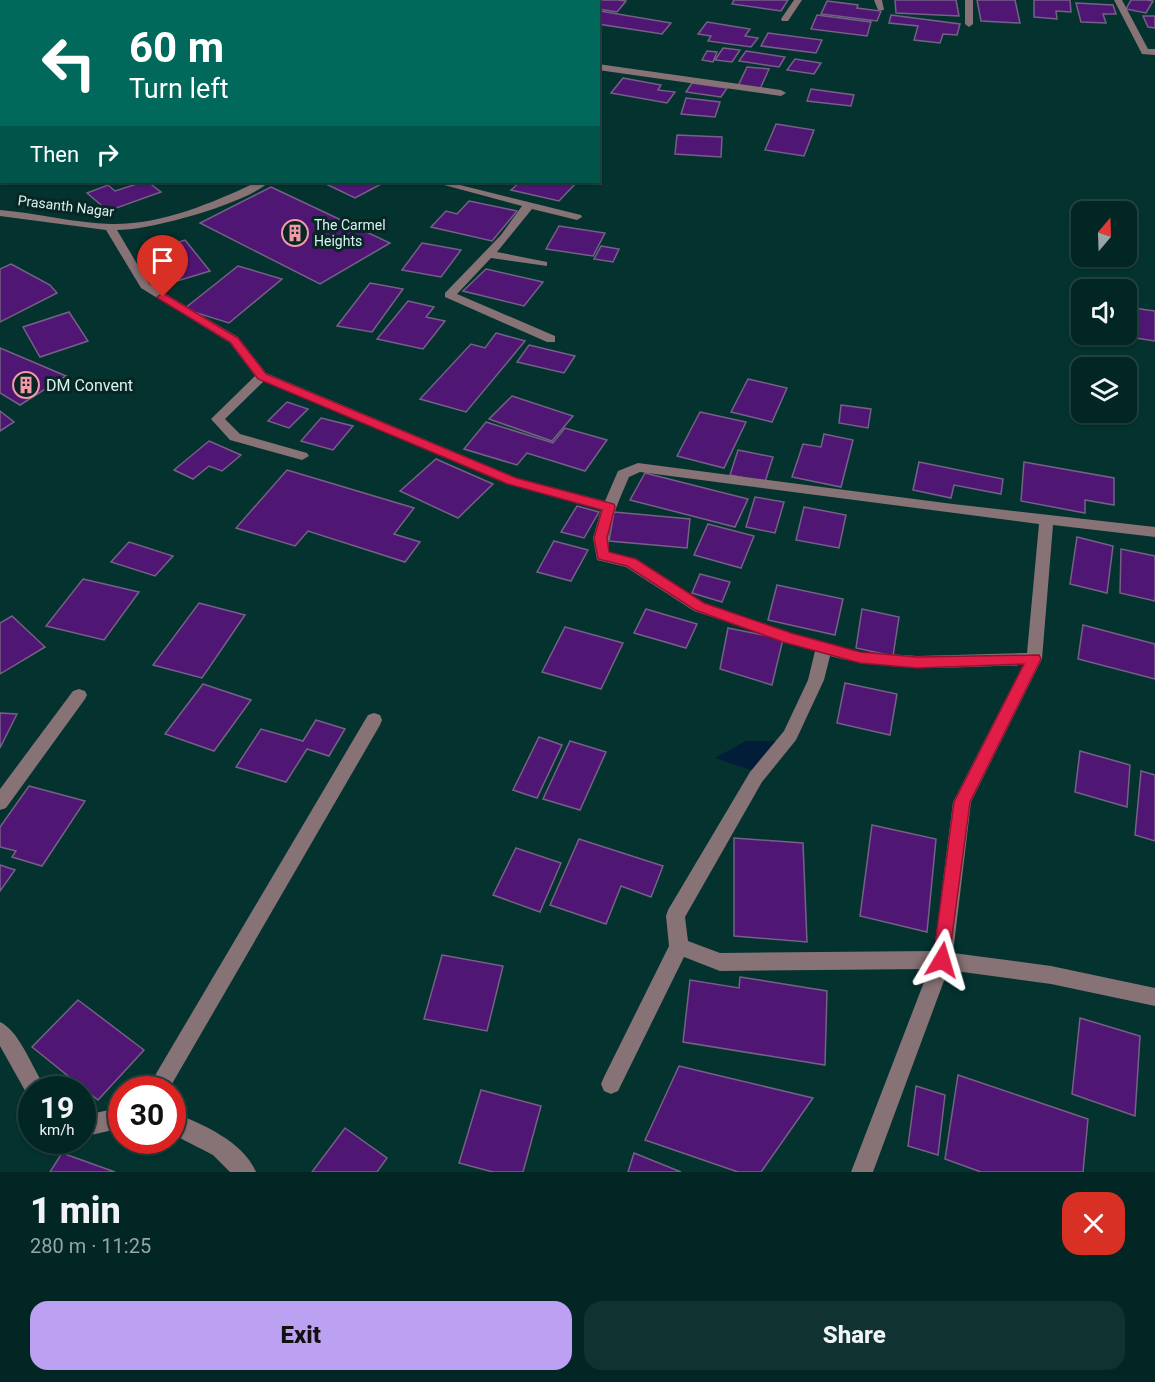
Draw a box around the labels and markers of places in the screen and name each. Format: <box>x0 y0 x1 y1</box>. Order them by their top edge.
place label: The Carmel Heights <box>314 217 386 249</box>
building icon: The Carmel Heights <box>280 218 310 248</box>
pin <box>137 235 188 297</box>
building icon: DM Convent <box>11 370 41 400</box>
place label: DM Convent <box>46 376 133 395</box>

